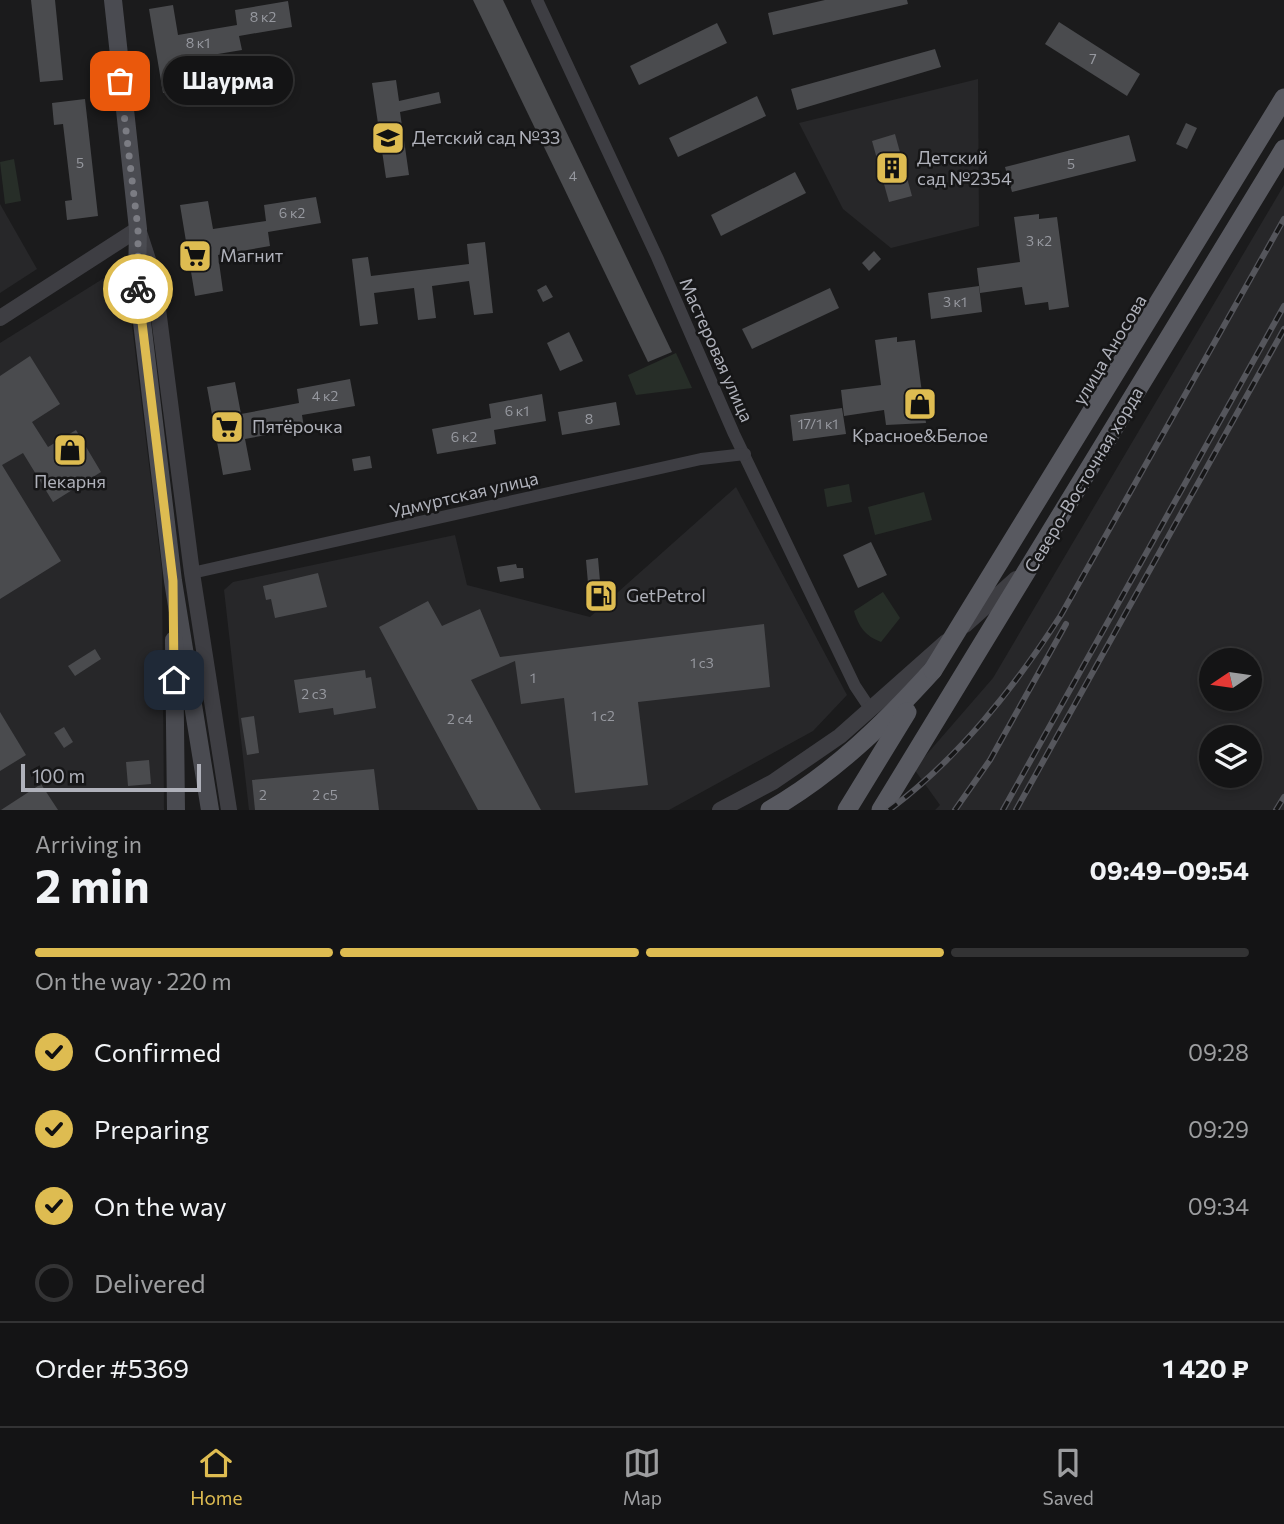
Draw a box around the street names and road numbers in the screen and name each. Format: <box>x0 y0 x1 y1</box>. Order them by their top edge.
street label: Мастеровая улица <box>675 274 759 425</box>
street label: улица Аносова <box>1068 290 1151 409</box>
street label: Северо-Восточная хорда <box>1019 383 1147 576</box>
street label: Удмуртская улица <box>387 466 540 522</box>

